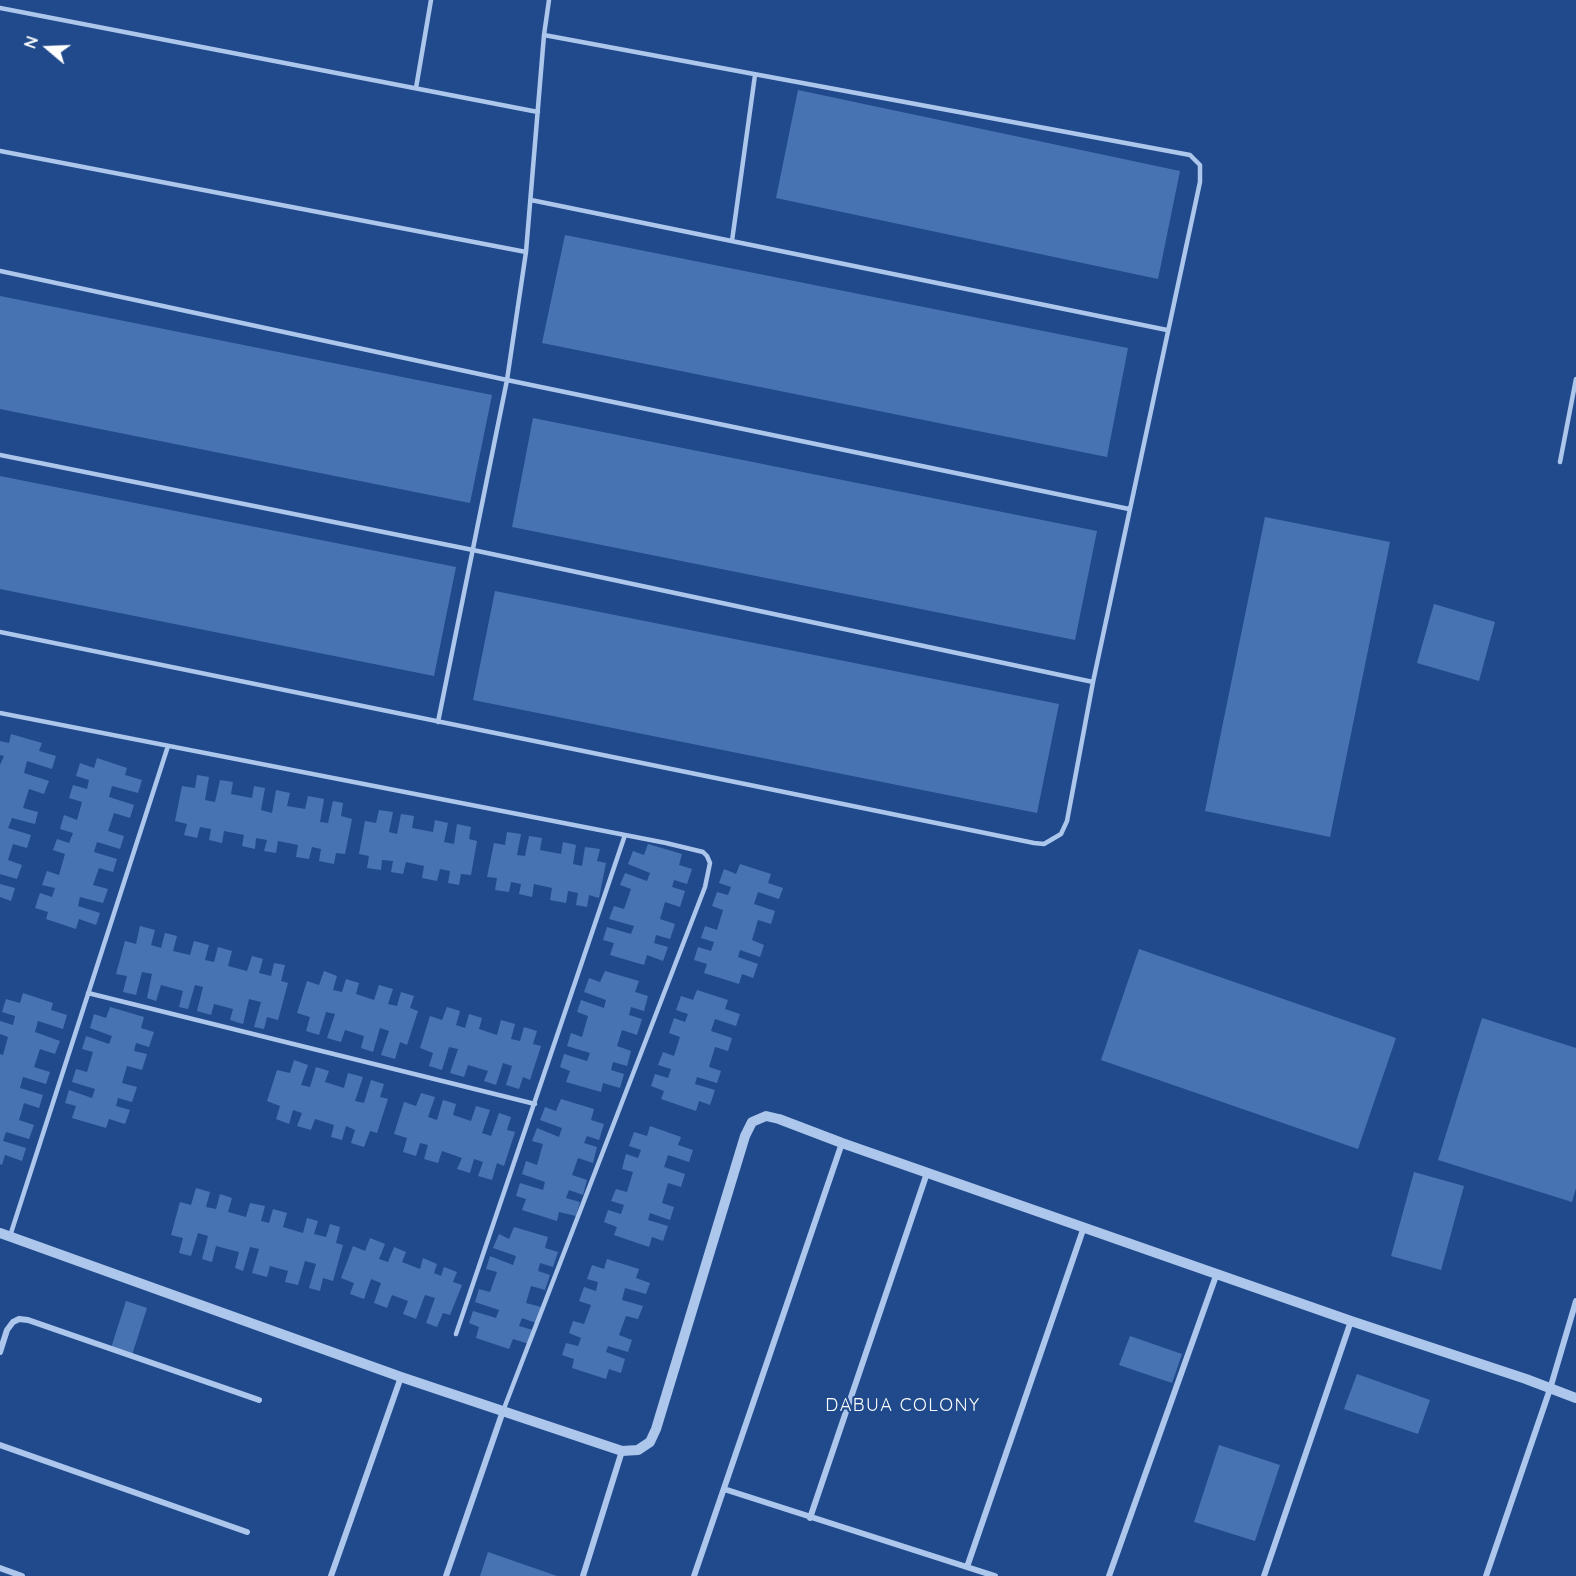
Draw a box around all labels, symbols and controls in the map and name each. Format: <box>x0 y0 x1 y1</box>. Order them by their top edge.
north arrow <box>18 18 78 78</box>
text: N <box>20 33 42 51</box>
district label: DABUA COLONY <box>825 1395 981 1417</box>

